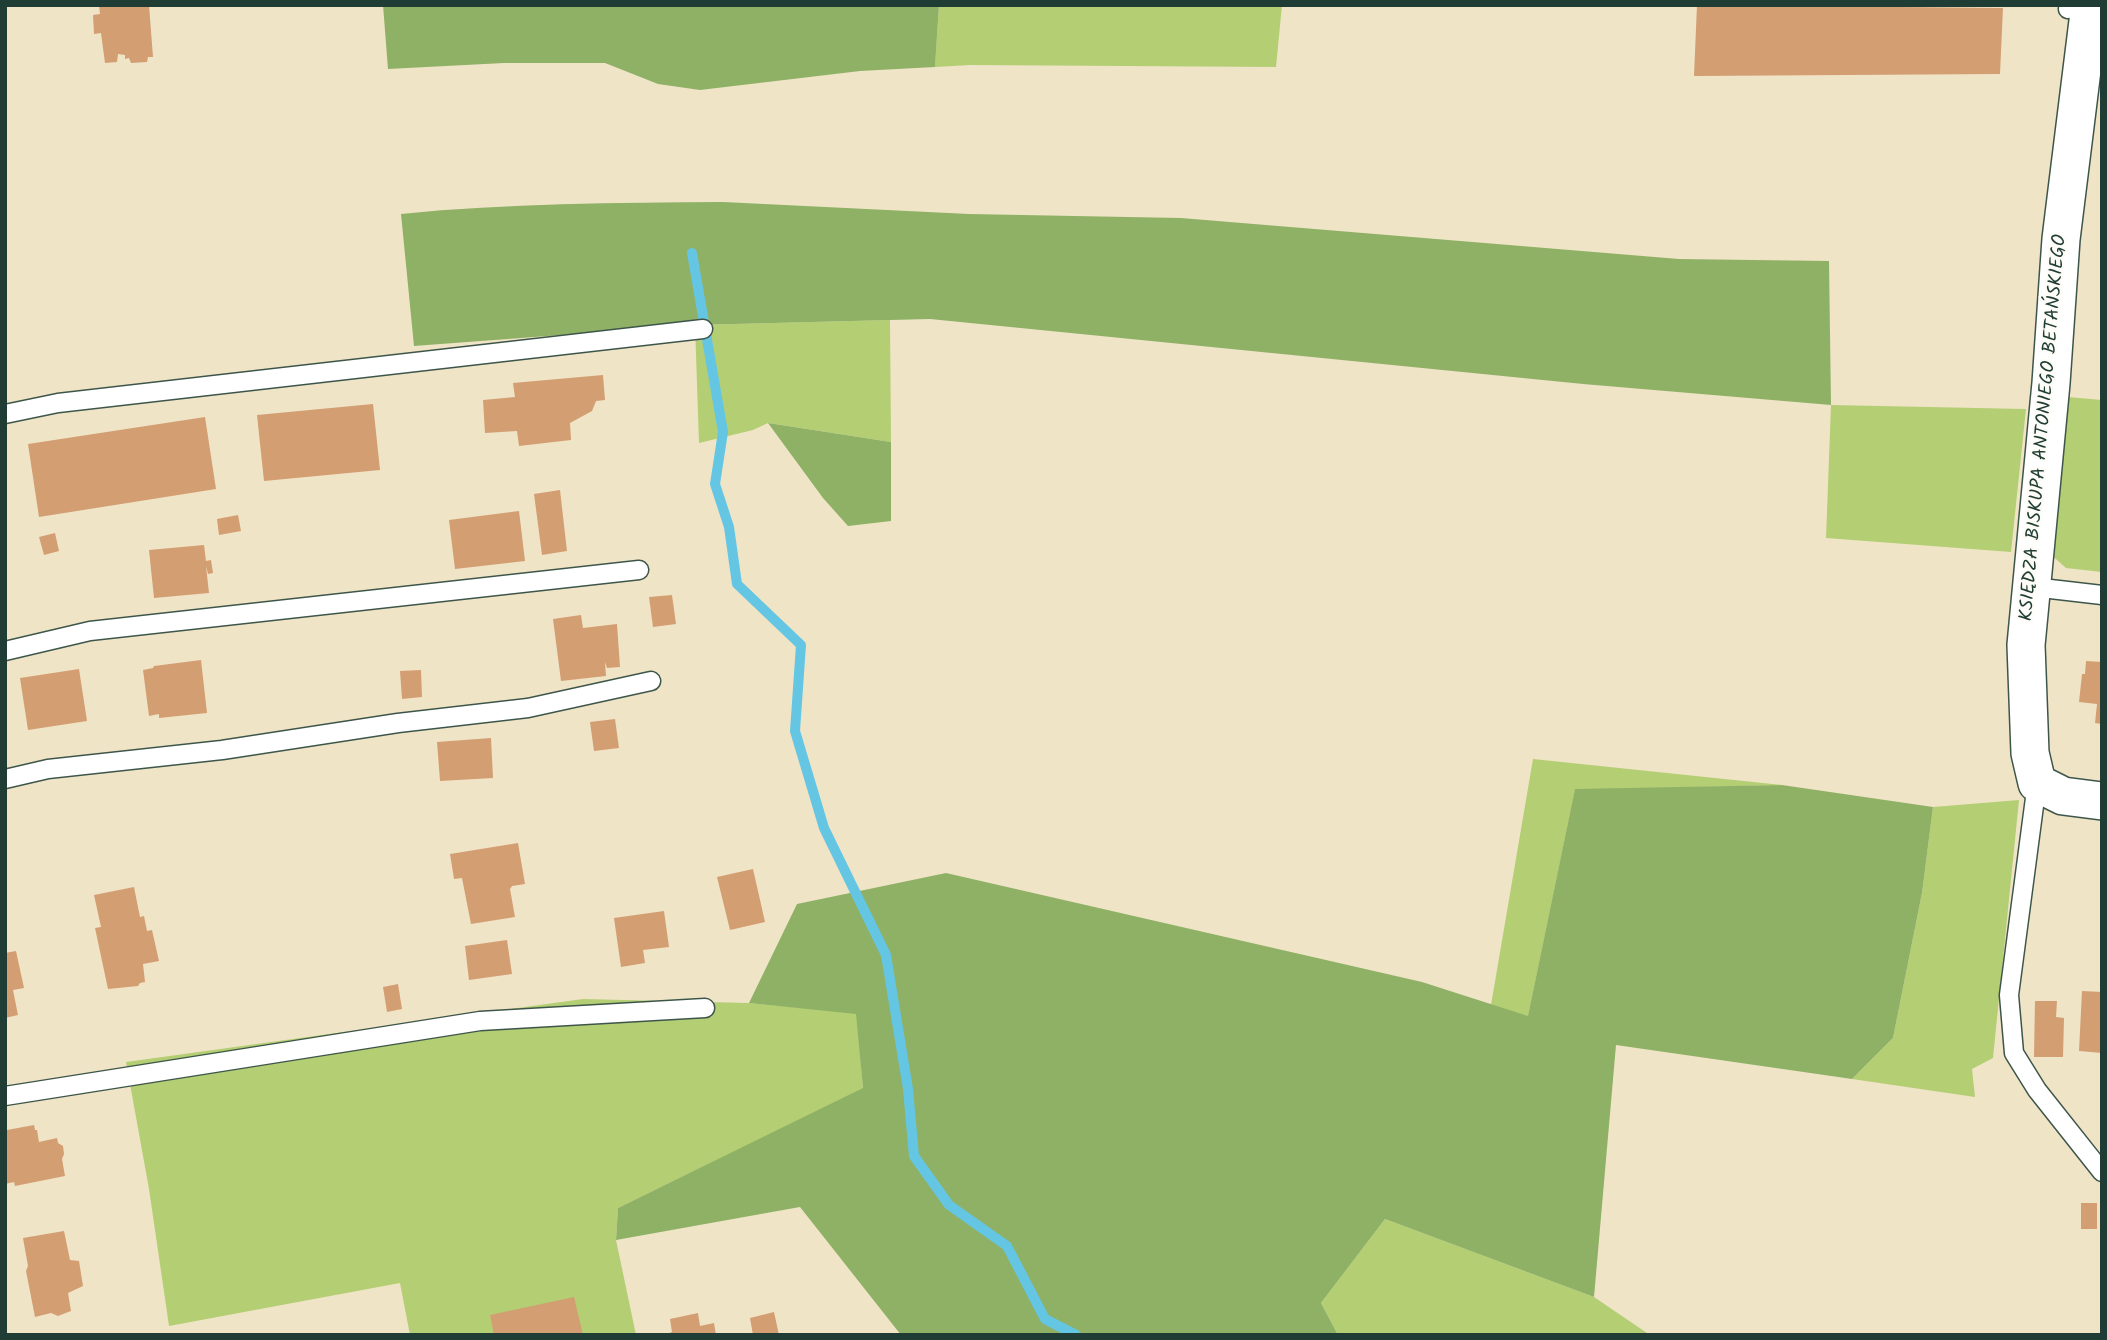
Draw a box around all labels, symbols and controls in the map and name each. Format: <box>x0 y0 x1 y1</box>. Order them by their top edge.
street label: KSIĘDZA BISKUPA ANTONIEGO BETAŃSKIEGO <box>2017 234 2073 622</box>

